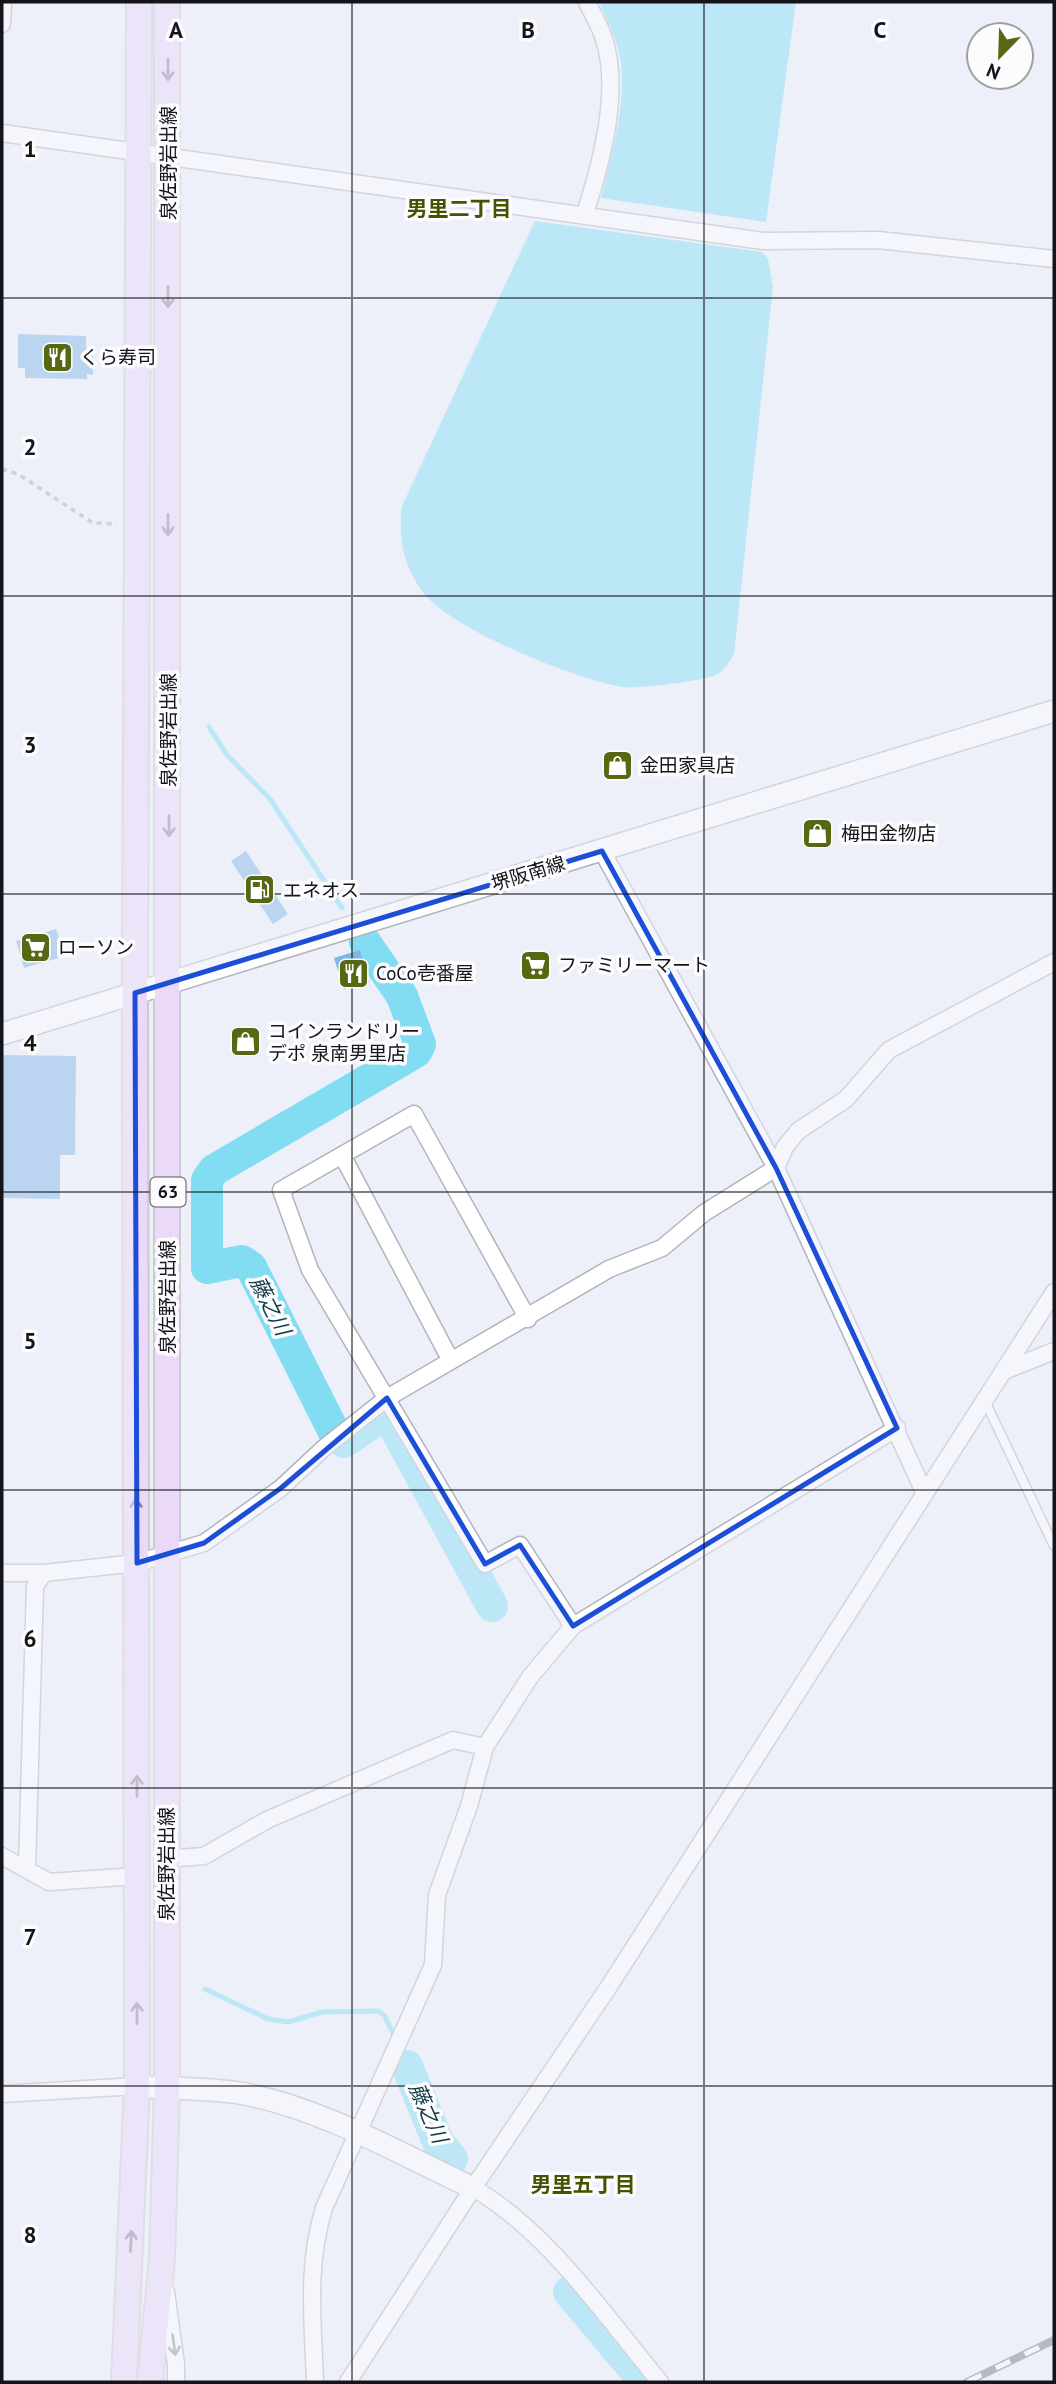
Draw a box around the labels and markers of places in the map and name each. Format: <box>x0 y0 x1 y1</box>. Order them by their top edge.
restaurant icon: くら寿司 <box>40 340 74 374</box>
place label: くら寿司 <box>80 345 156 369</box>
shop icon: 金田家具店 <box>600 748 634 782</box>
place label: 金田家具店 <box>640 753 735 777</box>
shop icon: 梅田金物店 <box>801 816 835 850</box>
place label: 梅田金物店 <box>841 821 936 845</box>
fuel station icon: エネオス <box>243 873 277 907</box>
place label: エネオス <box>283 878 359 902</box>
supermarket icon: ローソン <box>18 930 52 964</box>
place label: ローソン <box>58 935 134 959</box>
supermarket icon: ファミリーマート <box>518 948 552 982</box>
place label: ファミリーマート <box>558 953 710 977</box>
restaurant icon: CoCo壱番屋 <box>336 956 370 990</box>
place label: CoCo壱番屋 <box>376 961 474 985</box>
place label: コインランドリー デポ 泉南男里店 <box>268 1019 420 1065</box>
shop icon: コインランドリー デポ 泉南男里店 <box>228 1025 262 1059</box>

